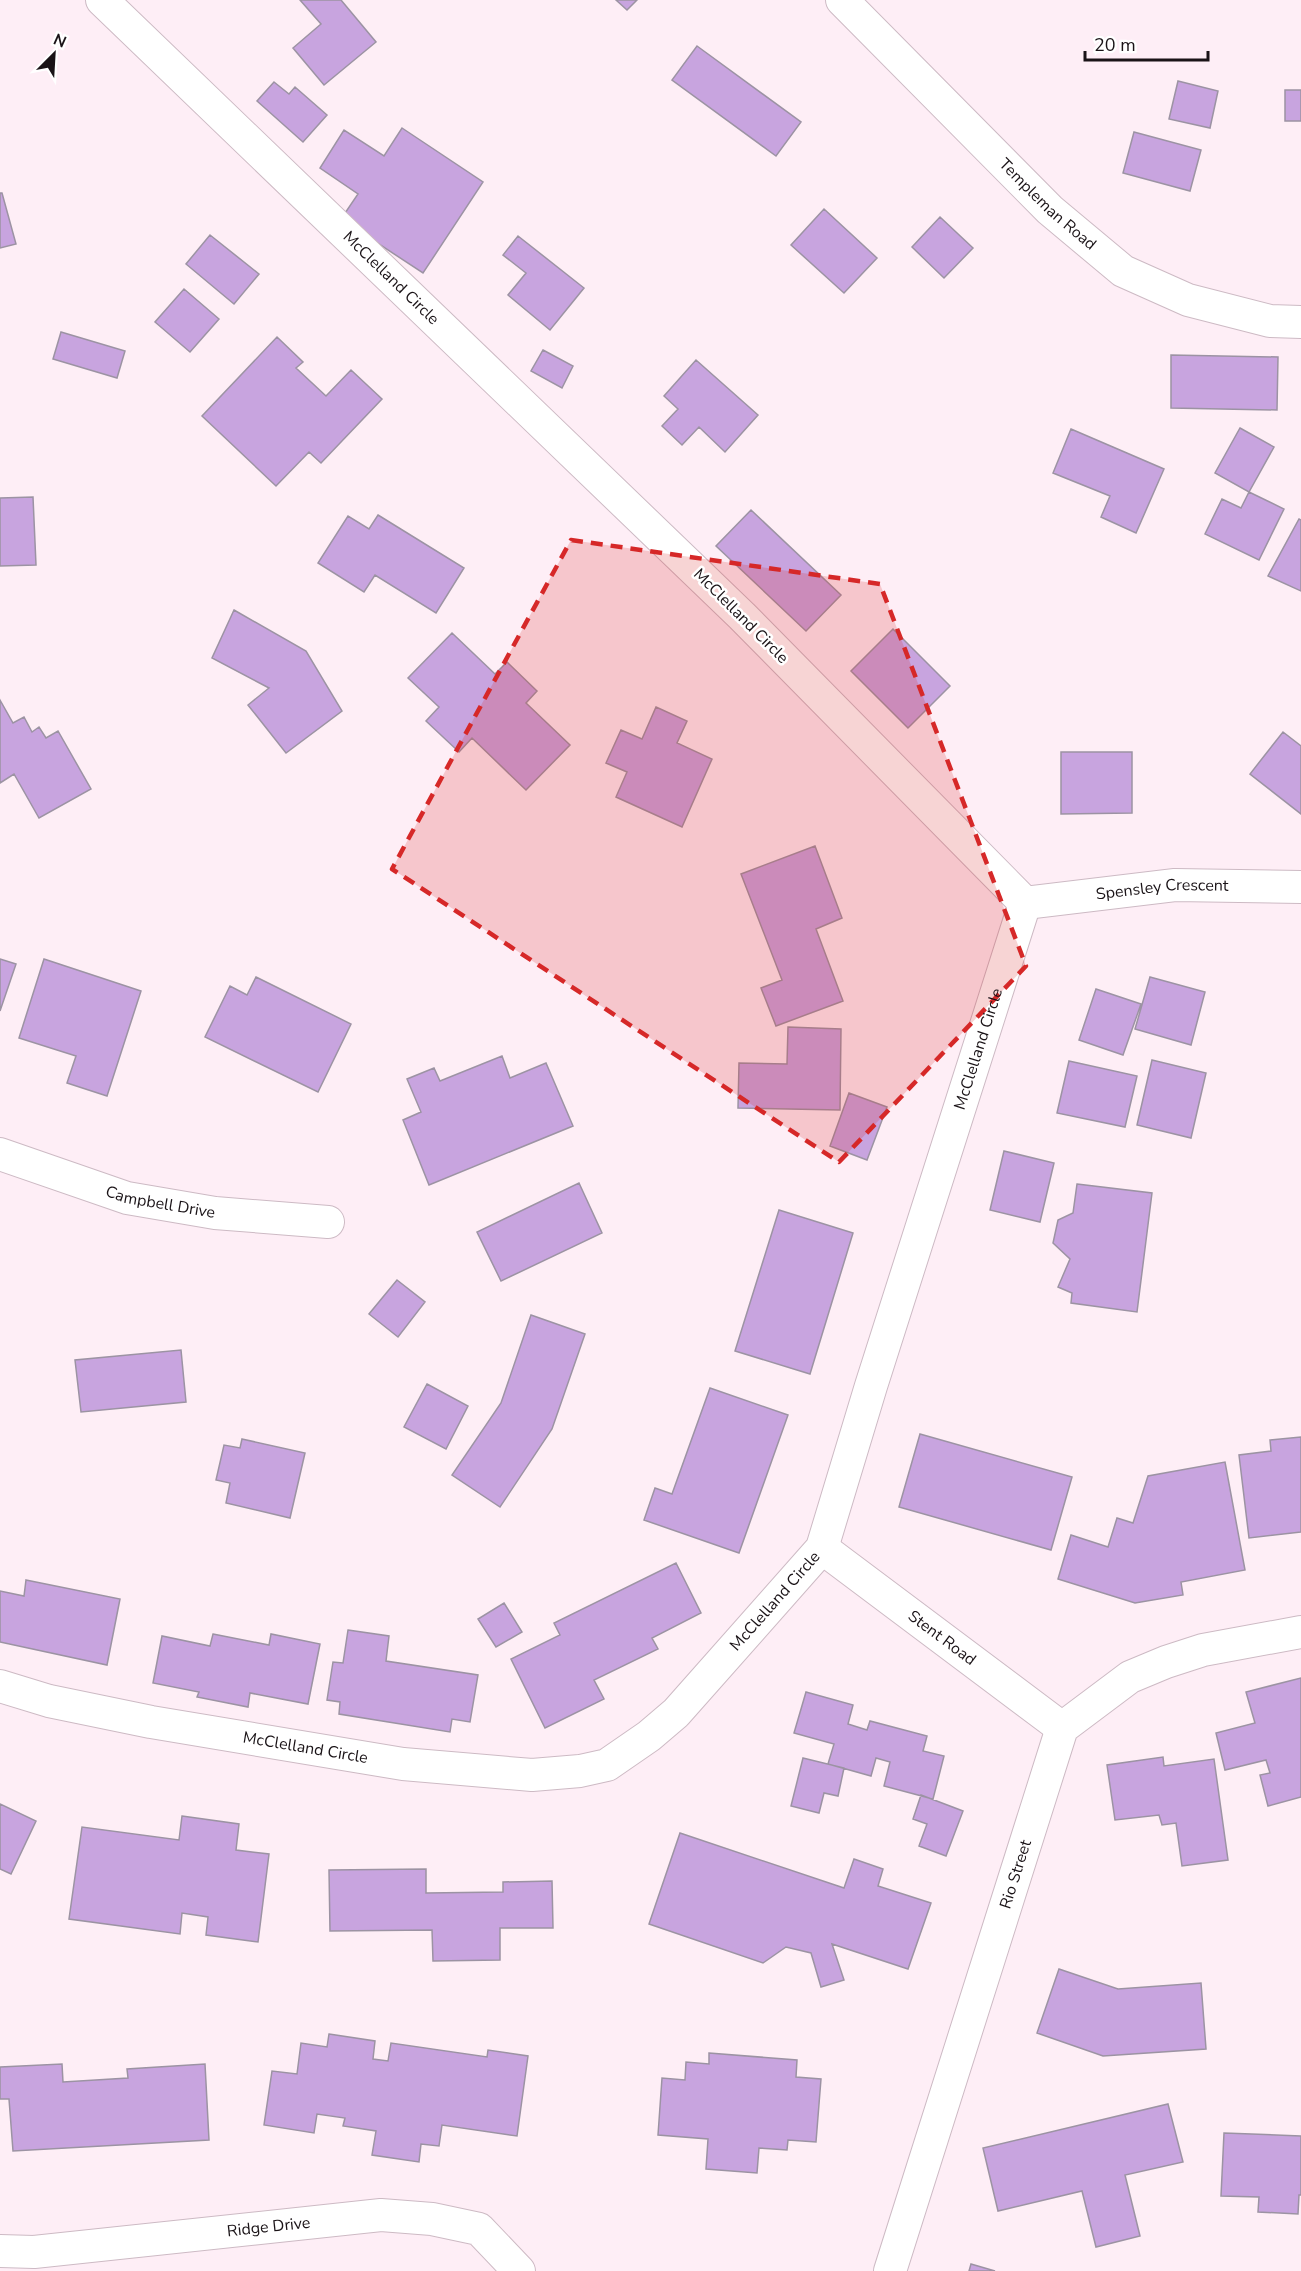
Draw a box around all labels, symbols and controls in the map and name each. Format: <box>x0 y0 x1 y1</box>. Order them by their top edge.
north arrow <box>24 24 84 84</box>
scale bar <box>1085 24 1208 62</box>
text: N <box>50 29 70 54</box>
text: 20 m <box>1094 33 1136 57</box>
street label: Templeman Road <box>994 154 1101 255</box>
street label: McClelland Circle <box>338 226 444 330</box>
street label: McClelland Circle <box>689 564 793 668</box>
street label: Spensley Crescent <box>1095 874 1229 905</box>
street label: McClelland Circle <box>949 985 1008 1112</box>
street label: Campbell Drive <box>102 1180 217 1224</box>
street label: McClelland Circle <box>725 1547 825 1656</box>
street label: Stent Road <box>903 1605 981 1671</box>
street label: McClelland Circle <box>241 1727 370 1769</box>
street label: Rio Street <box>994 1837 1037 1912</box>
street label: Ridge Drive <box>226 2212 311 2242</box>

